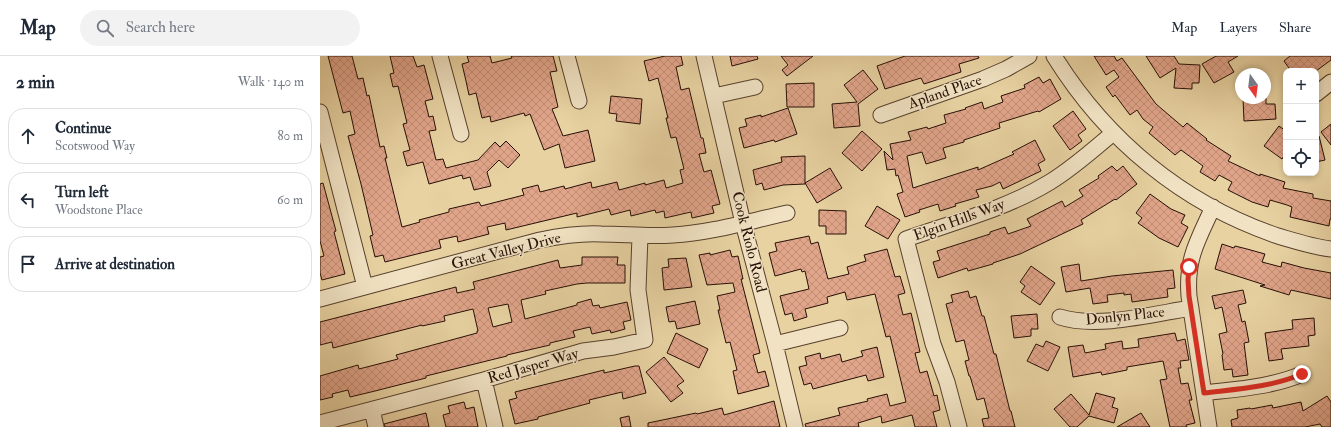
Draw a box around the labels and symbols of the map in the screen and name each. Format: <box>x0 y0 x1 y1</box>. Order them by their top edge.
north arrow <box>1235 68 1271 104</box>
street label: Apland Place <box>905 71 985 115</box>
street label: Cook Riolo Road <box>727 190 771 295</box>
street label: Elgin Hills Way <box>911 195 1008 245</box>
street label: Great Valley Drive <box>449 228 563 274</box>
route start <box>1180 258 1198 276</box>
street label: Donlyn Place <box>1084 302 1166 330</box>
street label: Red Jasper Way <box>485 344 581 389</box>
route end <box>1293 365 1311 383</box>

